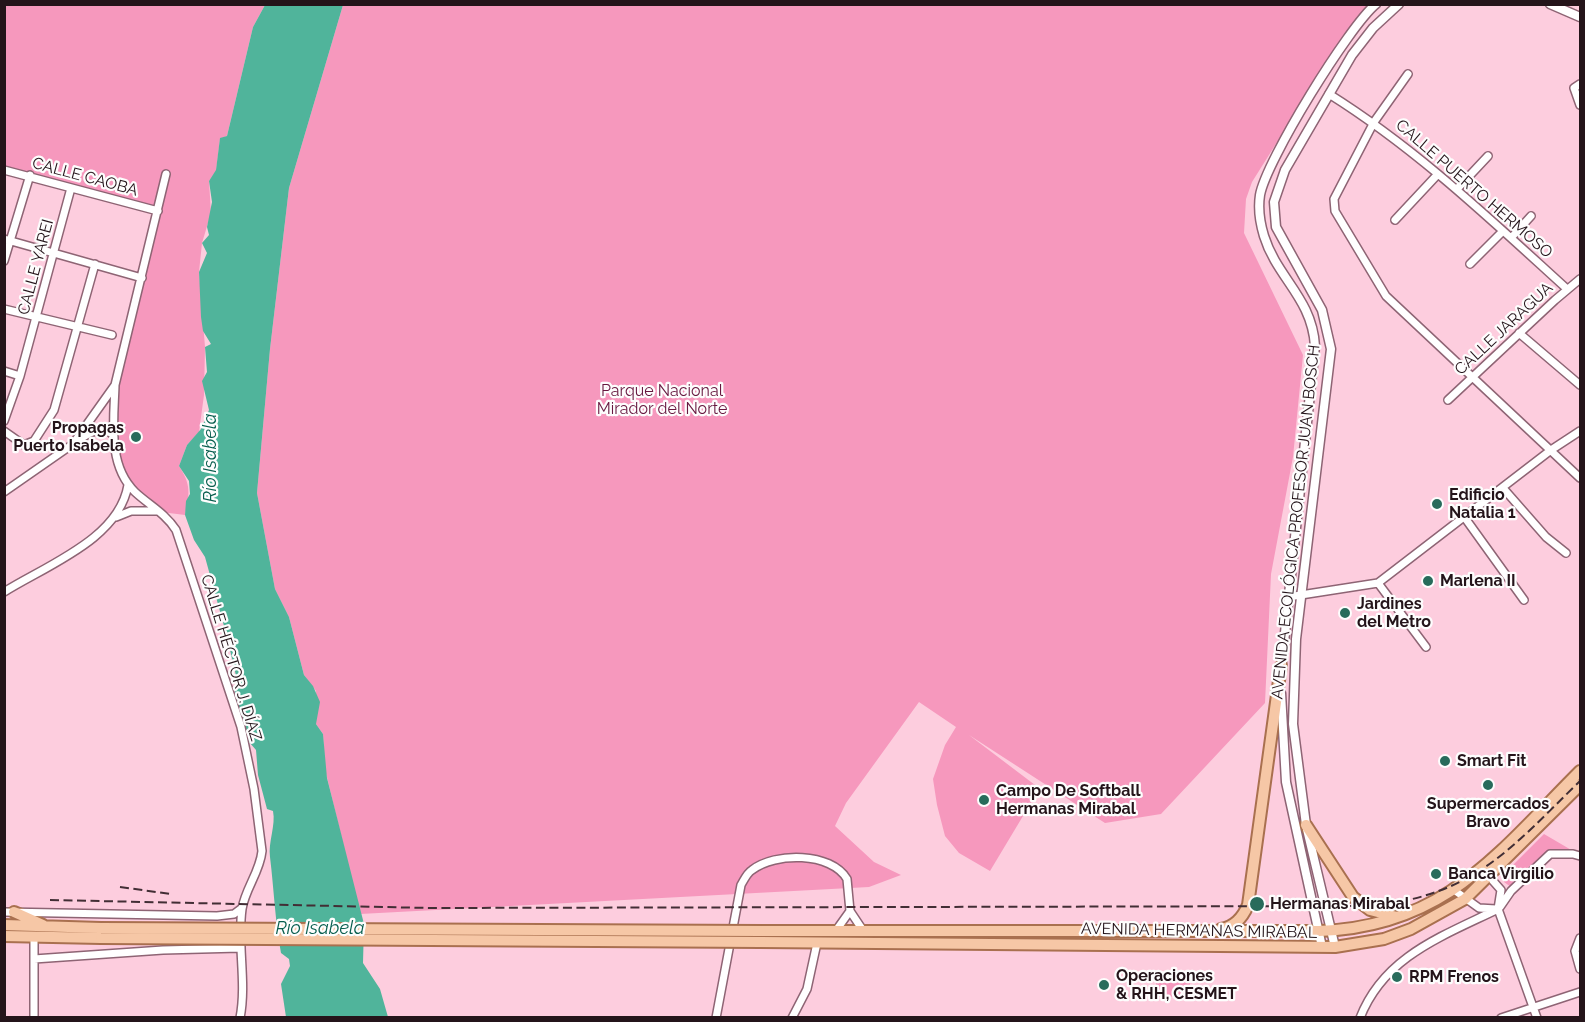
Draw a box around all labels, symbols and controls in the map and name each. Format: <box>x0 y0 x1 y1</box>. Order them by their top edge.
street label: CALLE PUERTO HERMOSO <box>1392 116 1556 262</box>
street label: CALLE CAOBA <box>30 154 140 200</box>
street label: CALLE YAREI <box>14 217 58 317</box>
street label: CALLE JARAGUA <box>1451 279 1557 379</box>
street label: AVENIDA ECOLÓGICA PROFESOR JUAN BOSCH <box>1268 344 1324 700</box>
park label: Parque Nacional Mirador del Norte <box>597 381 727 419</box>
water label: Río Isabela <box>200 413 222 503</box>
place label: Propagas Puerto Isabela <box>13 418 124 456</box>
marker: Propagas Puerto Isabela <box>129 430 143 444</box>
place label: Edificio Natalia 1 <box>1449 485 1516 523</box>
marker: Edificio Natalia 1 <box>1430 497 1444 511</box>
place label: Marlena II <box>1440 571 1516 591</box>
street label: CALLE HÉCTOR J. DÍAZ <box>196 572 266 744</box>
marker: Marlena II <box>1421 574 1435 588</box>
place label: Jardines del Metro <box>1357 594 1431 632</box>
marker: Jardines del Metro <box>1338 606 1352 620</box>
place label: Smart Fit <box>1457 751 1526 771</box>
marker: Smart Fit <box>1438 754 1452 768</box>
marker: Supermercados Bravo <box>1481 778 1495 792</box>
place label: Campo De Softball Hermanas Mirabal <box>996 781 1141 819</box>
marker: Campo De Softball Hermanas Mirabal <box>977 793 991 807</box>
place label: Supermercados Bravo <box>1427 794 1549 832</box>
place label: Banca Virgilio <box>1448 864 1554 884</box>
marker: Banca Virgilio <box>1429 867 1443 881</box>
place label: Hermanas Mirabal <box>1270 894 1410 914</box>
marker: Hermanas Mirabal <box>1248 895 1266 913</box>
water label: Río Isabela <box>275 918 365 940</box>
street label: AVENIDA HERMANAS MIRABAL <box>1081 919 1317 943</box>
place label: Operaciones & RHH, CESMET <box>1116 966 1237 1004</box>
place label: RPM Frenos <box>1409 967 1499 987</box>
marker: RPM Frenos <box>1390 970 1404 984</box>
marker: Operaciones & RHH, CESMET <box>1097 978 1111 992</box>

